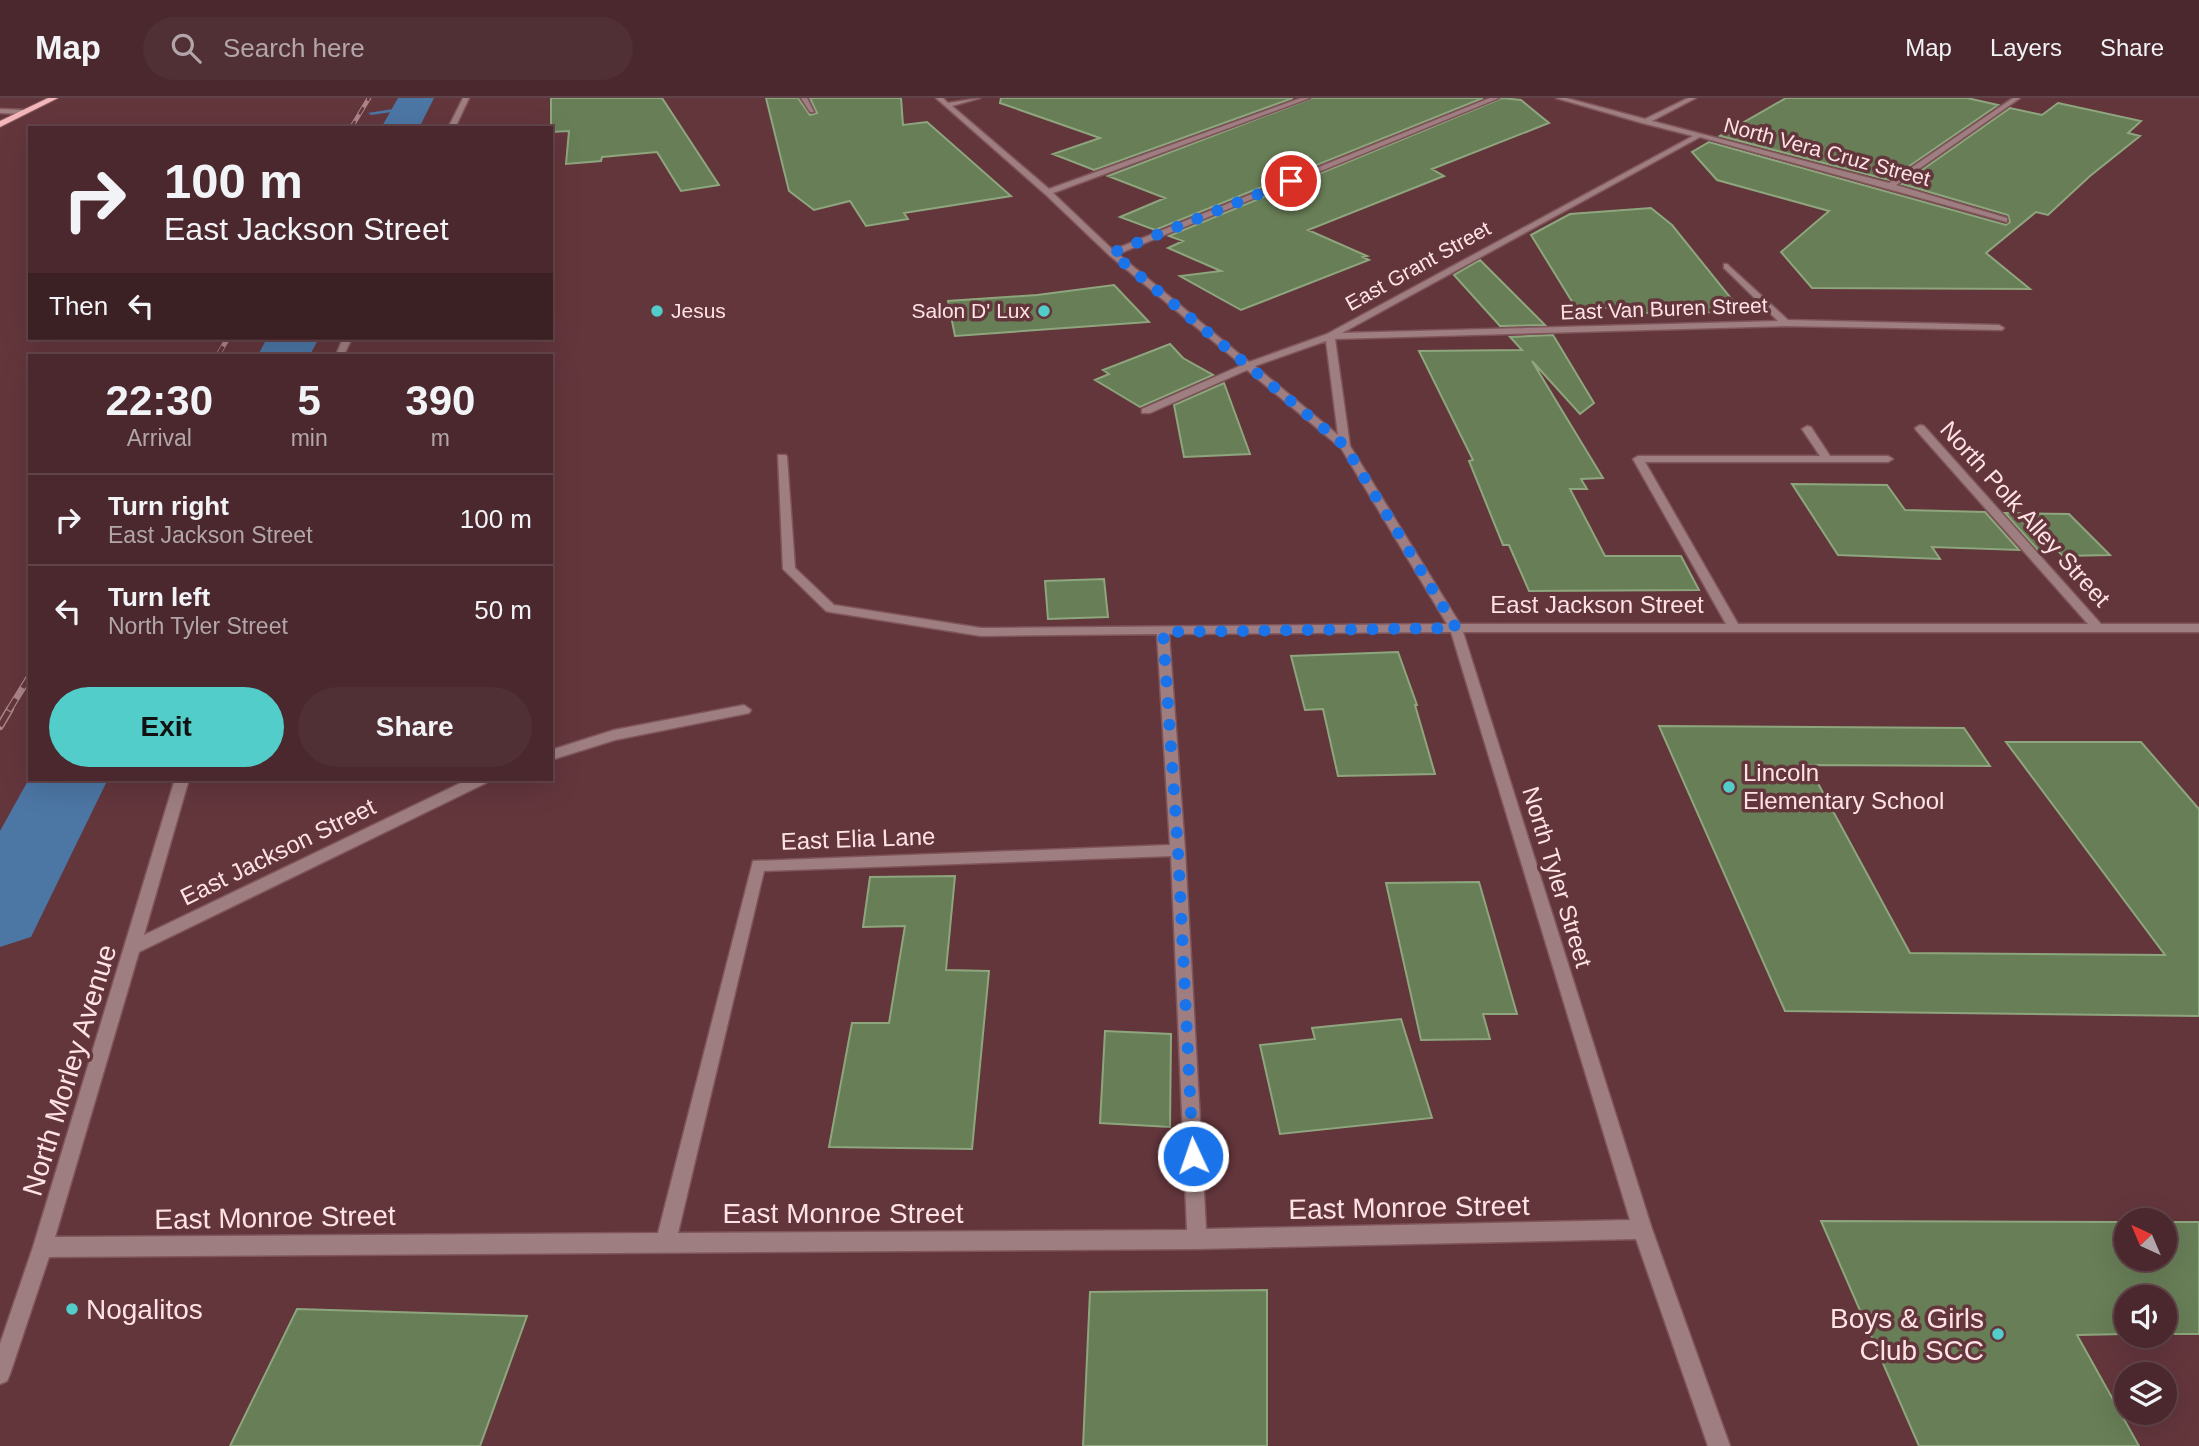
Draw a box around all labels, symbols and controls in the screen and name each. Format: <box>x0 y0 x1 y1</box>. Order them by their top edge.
search box <box>143 17 633 80</box>
text: Map <box>35 29 101 66</box>
icon: search <box>167 29 205 67</box>
text: Search here <box>223 33 365 63</box>
text: Map <box>1905 34 1952 61</box>
text: Layers <box>1990 34 2062 61</box>
text: Share <box>2100 34 2164 61</box>
street label: North Vera Cruz Street <box>1722 113 1933 190</box>
pin <box>1261 151 1321 211</box>
icon: right <box>49 154 140 245</box>
text: 100 m <box>164 154 303 208</box>
icon: arrive <box>1272 162 1310 200</box>
text: East Jackson Street <box>164 211 449 247</box>
street label: East Grant Street <box>1341 216 1494 315</box>
icon: left <box>122 287 160 325</box>
text: Then <box>49 291 108 321</box>
street label: East Van Buren Street <box>1560 293 1768 324</box>
place label: Jesus <box>671 299 726 322</box>
place label: Salon D' Lux <box>912 299 1030 322</box>
marker: Jesus <box>649 303 665 319</box>
marker: Salon D' Lux <box>1036 303 1052 319</box>
text: 22:30 <box>106 377 213 424</box>
text: 5 <box>297 377 321 424</box>
text: 390 <box>405 377 475 424</box>
street label: North Polk Alley Street <box>1935 415 2116 612</box>
text: Arrival <box>127 425 192 451</box>
text: min <box>291 425 328 451</box>
text: m <box>431 425 450 451</box>
text: Turn right <box>108 491 229 521</box>
icon: right <box>49 501 87 539</box>
text: 100 m <box>460 504 532 534</box>
text: East Jackson Street <box>108 522 313 548</box>
text: Turn left <box>108 582 210 612</box>
street label: East Jackson Street <box>1490 591 1704 618</box>
icon: left <box>49 592 87 630</box>
text: 50 m <box>474 595 532 625</box>
text: North Tyler Street <box>108 613 288 639</box>
button: Exit <box>49 687 284 767</box>
button: Share <box>298 687 532 767</box>
place label: Lincoln Elementary School <box>1743 759 1944 814</box>
marker: Lincoln Elementary School <box>1721 779 1737 795</box>
street label: North Tyler Street <box>1517 783 1598 971</box>
street label: East Jackson Street <box>176 792 380 910</box>
street label: East Elia Lane <box>780 822 936 855</box>
street label: North Morley Avenue <box>17 941 122 1199</box>
position arrow <box>1156 1119 1230 1193</box>
street label: East Monroe Street <box>1288 1190 1530 1225</box>
street label: East Monroe Street <box>722 1198 964 1229</box>
street label: East Monroe Street <box>154 1200 396 1235</box>
north arrow <box>2114 1208 2177 1270</box>
map controls <box>2114 1208 2177 1425</box>
button: sound <box>2114 1285 2177 1348</box>
place label: Nogalitos <box>86 1294 203 1325</box>
marker: Nogalitos <box>64 1301 80 1317</box>
place label: Boys & Girls Club SCC <box>1830 1303 1984 1366</box>
marker: Boys & Girls Club SCC <box>1990 1326 2006 1342</box>
button: layers <box>2114 1362 2177 1425</box>

